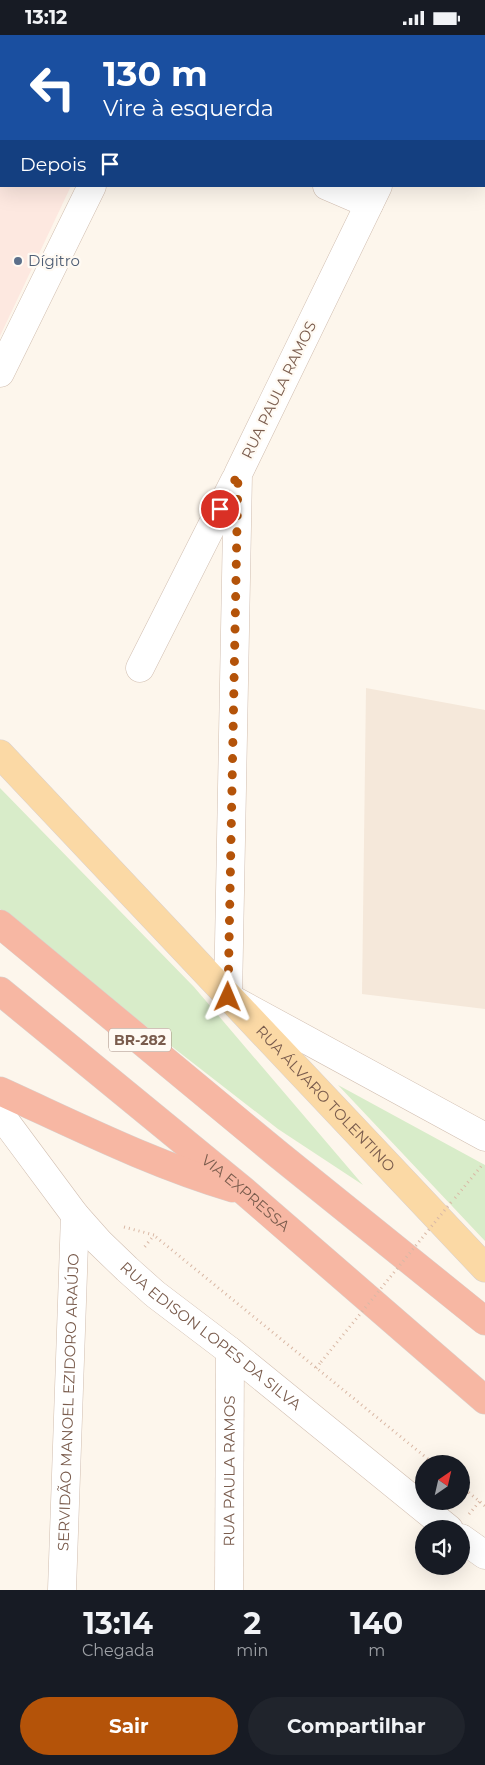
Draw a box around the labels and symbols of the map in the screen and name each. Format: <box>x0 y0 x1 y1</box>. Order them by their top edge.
place label: Dígitro <box>28 251 80 270</box>
marker: Dígitro <box>12 255 24 267</box>
street label: RUA PAULA RAMOS <box>237 318 320 462</box>
pin <box>199 488 241 530</box>
position arrow <box>201 970 253 1022</box>
street label: RUA ÁLVARO TOLENTINO <box>252 1021 399 1176</box>
road number: BR-282 <box>109 1029 171 1051</box>
street label: VIA EXPRESSA <box>198 1150 294 1236</box>
street label: SERVIDÃO MANOEL EZIDORO ARAÚJO <box>53 1253 83 1551</box>
street label: RUA EDISON LOPES DA SILVA <box>116 1258 305 1414</box>
street label: RUA PAULA RAMOS <box>219 1395 239 1547</box>
north arrow <box>415 1455 470 1510</box>

